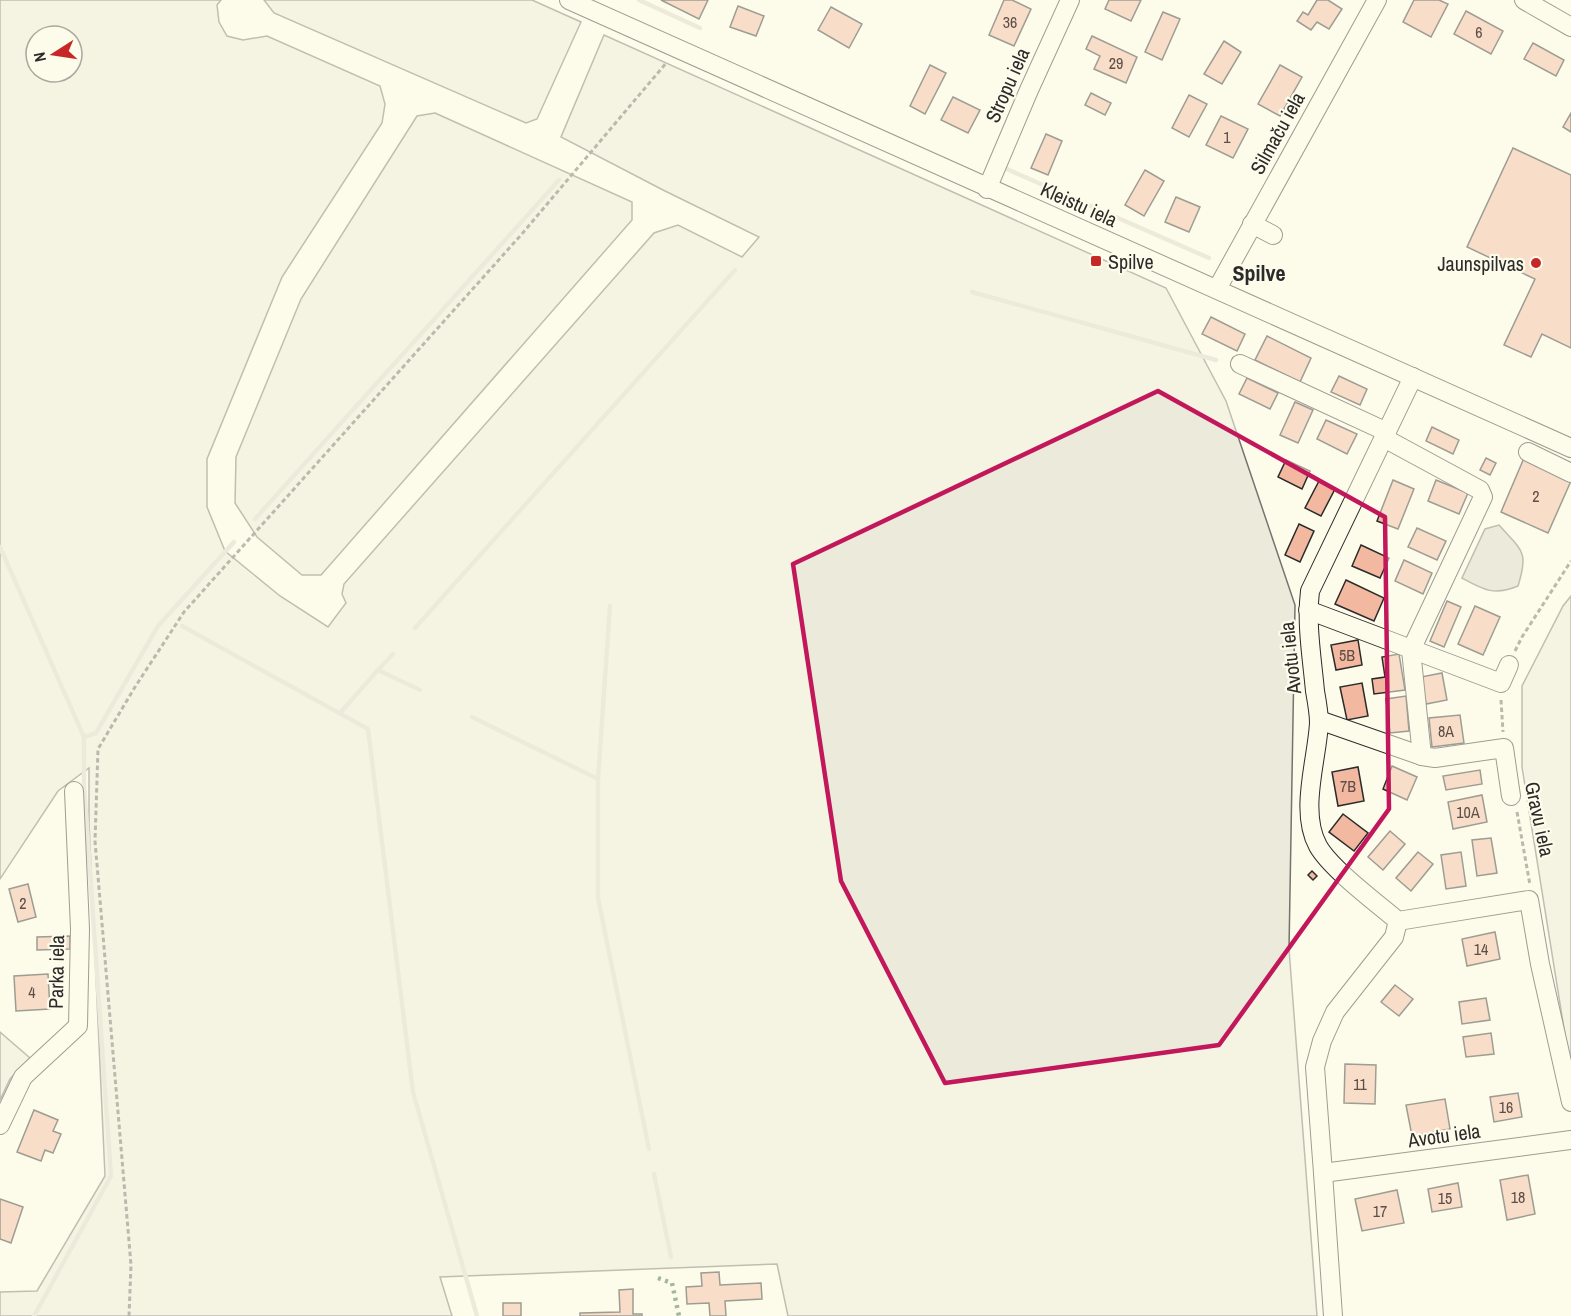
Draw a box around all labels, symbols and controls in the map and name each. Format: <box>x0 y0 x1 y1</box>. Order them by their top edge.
house number: 36 <box>1003 11 1017 33</box>
house number: 6 <box>1475 21 1483 43</box>
north arrow <box>24 24 84 84</box>
street label: Stropu iela <box>979 43 1035 127</box>
text: N <box>28 50 51 64</box>
house number: 29 <box>1109 52 1123 74</box>
street label: Silmaču iela <box>1243 87 1311 179</box>
house number: 1 <box>1223 126 1231 148</box>
street label: Kleistu iela <box>1036 175 1122 233</box>
place label: Spilve <box>1108 248 1154 275</box>
place label: Jaunspilvas <box>1437 250 1524 277</box>
marker: Spilve <box>1089 254 1103 268</box>
marker: Jaunspilvas <box>1529 256 1543 270</box>
district label: Spilve <box>1232 258 1286 288</box>
house number: 2 <box>1532 485 1540 507</box>
street label: Avotu iela <box>1273 620 1307 697</box>
house number: 5B <box>1339 644 1355 666</box>
house number: 8A <box>1438 720 1454 742</box>
house number: 7B <box>1340 775 1356 797</box>
street label: Gravu iela <box>1519 779 1561 859</box>
house number: 10A <box>1456 801 1480 823</box>
house number: 2 <box>19 892 27 914</box>
street label: Parka iela <box>42 935 70 1009</box>
house number: 14 <box>1474 938 1488 960</box>
house number: 4 <box>28 981 36 1003</box>
house number: 11 <box>1353 1073 1368 1095</box>
house number: 16 <box>1499 1096 1513 1118</box>
street label: Avotu iela <box>1405 1117 1482 1154</box>
house number: 18 <box>1511 1186 1525 1208</box>
house number: 15 <box>1438 1187 1452 1209</box>
house number: 17 <box>1373 1200 1387 1222</box>

